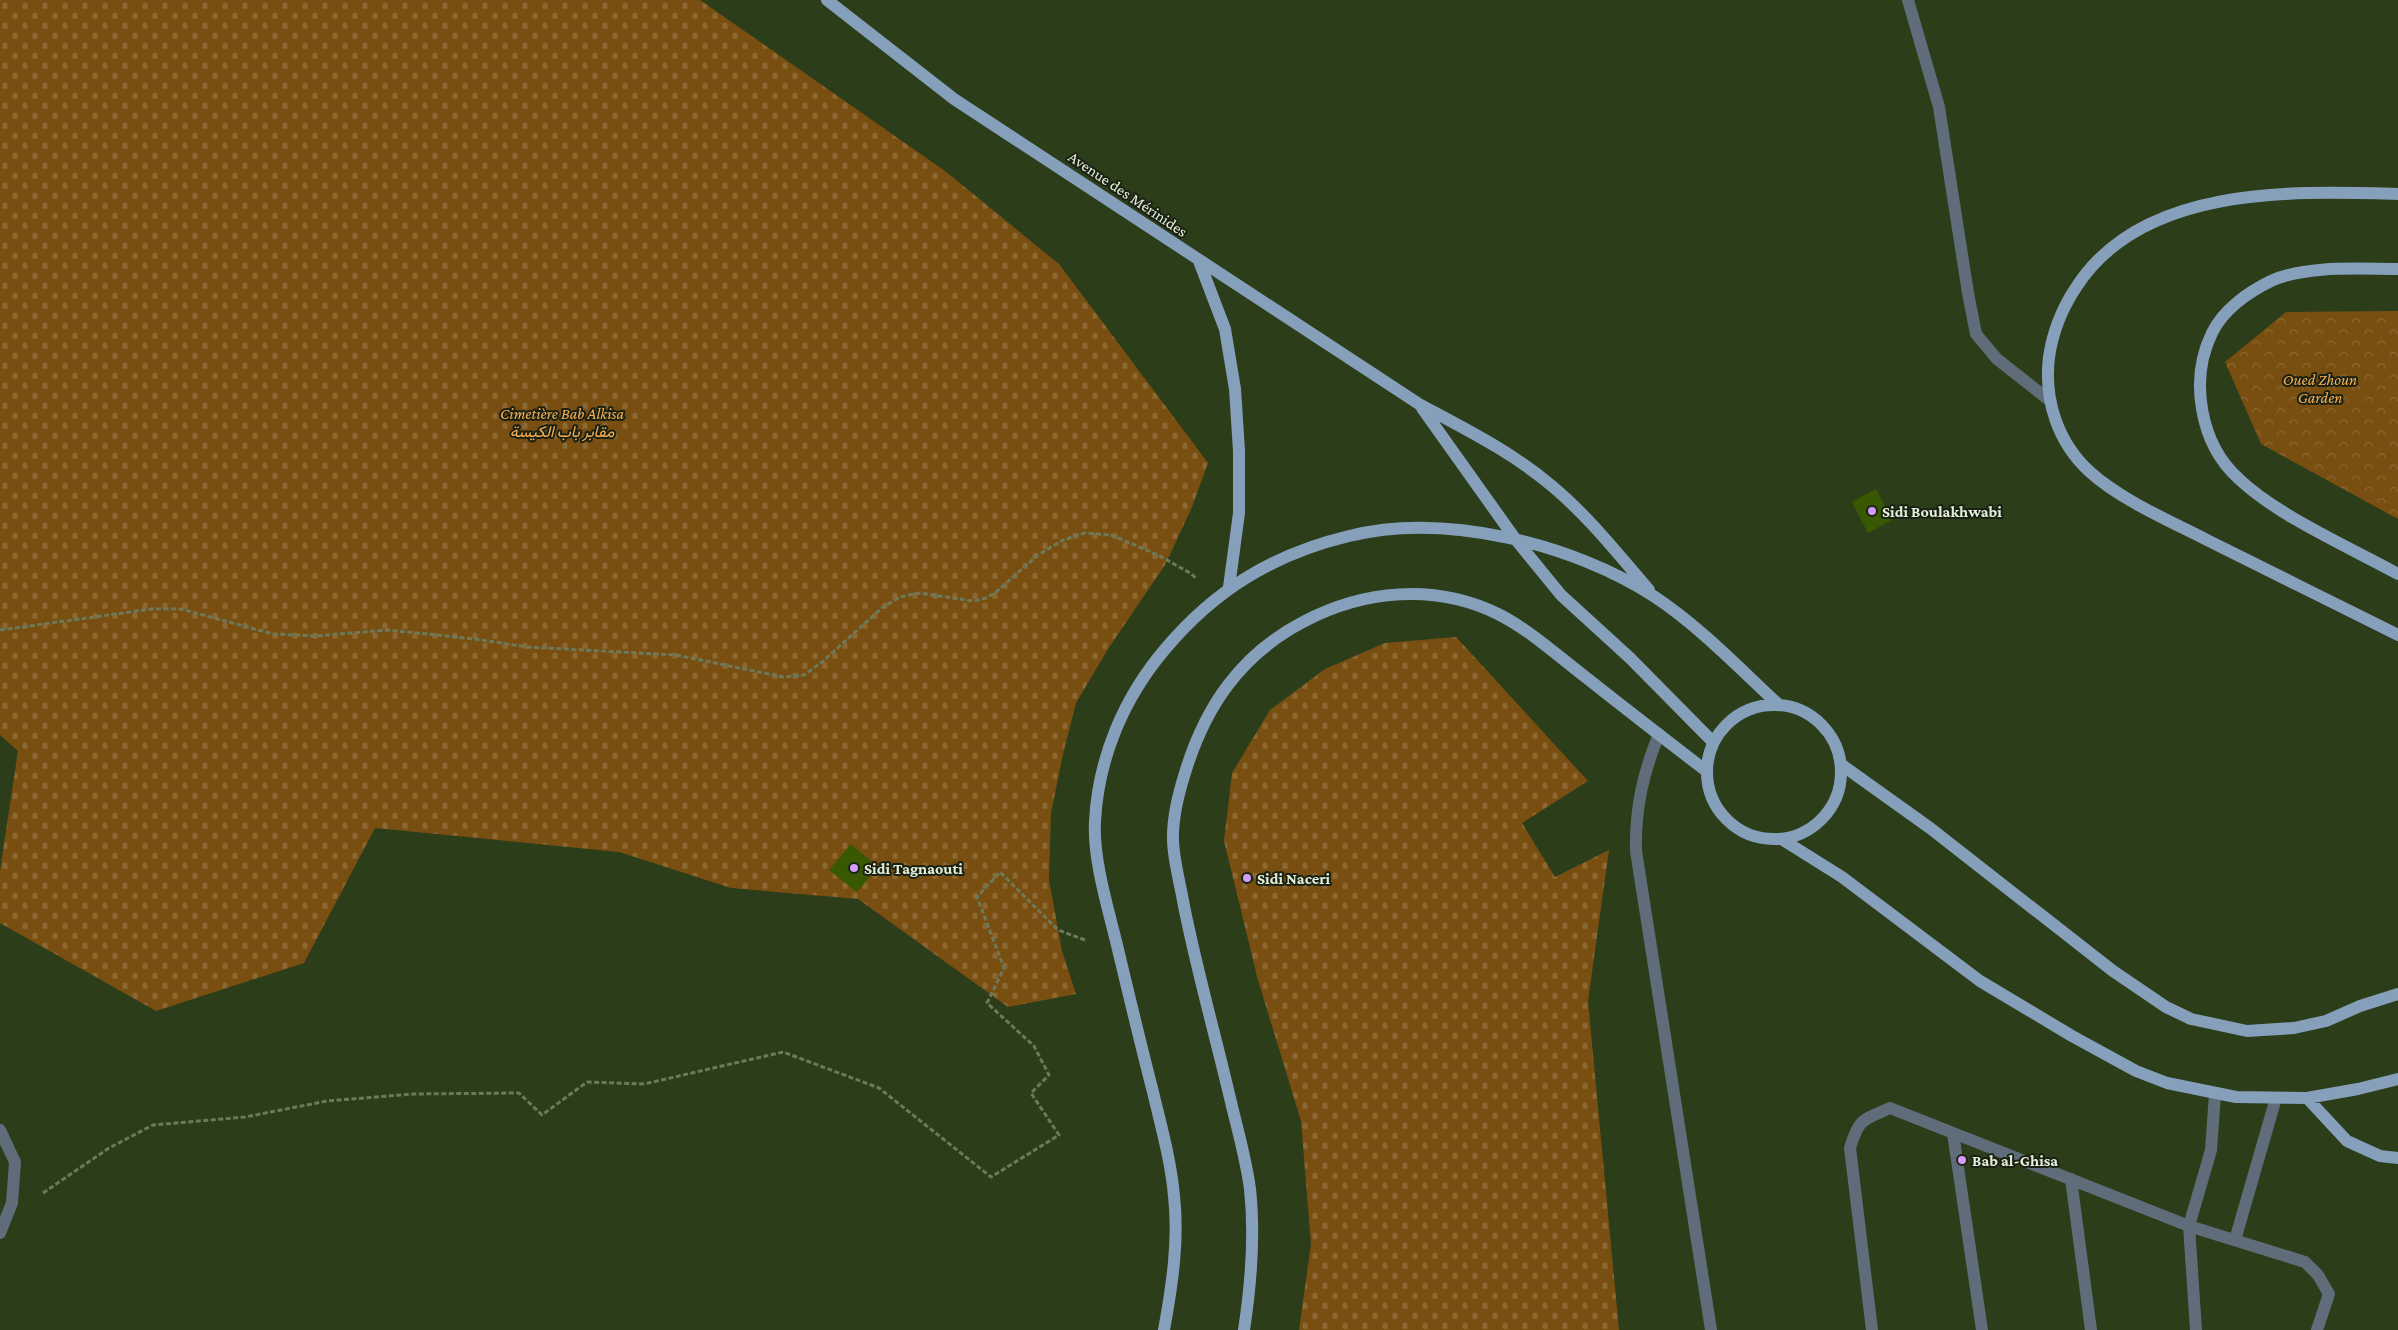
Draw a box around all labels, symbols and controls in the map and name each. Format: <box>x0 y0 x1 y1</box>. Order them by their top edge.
street label: Avenue des Mérinides <box>1065 148 1191 240</box>
park label: Oued Zhoun Garden <box>2283 371 2357 406</box>
park label: Cimetière Bab Alkisa مقابر باب الكيسة <box>500 405 625 442</box>
place label: Sidi Boulakhwabi <box>1882 503 2002 520</box>
marker: Sidi Boulakhwabi <box>1866 505 1878 517</box>
place label: Sidi Tagnaouti <box>864 860 963 877</box>
marker: Sidi Tagnaouti <box>848 862 860 874</box>
place label: Sidi Naceri <box>1257 870 1331 887</box>
marker: Sidi Naceri <box>1241 872 1253 884</box>
place label: Bab al-Ghisa <box>1972 1152 2058 1169</box>
marker: Bab al-Ghisa <box>1956 1154 1968 1166</box>

